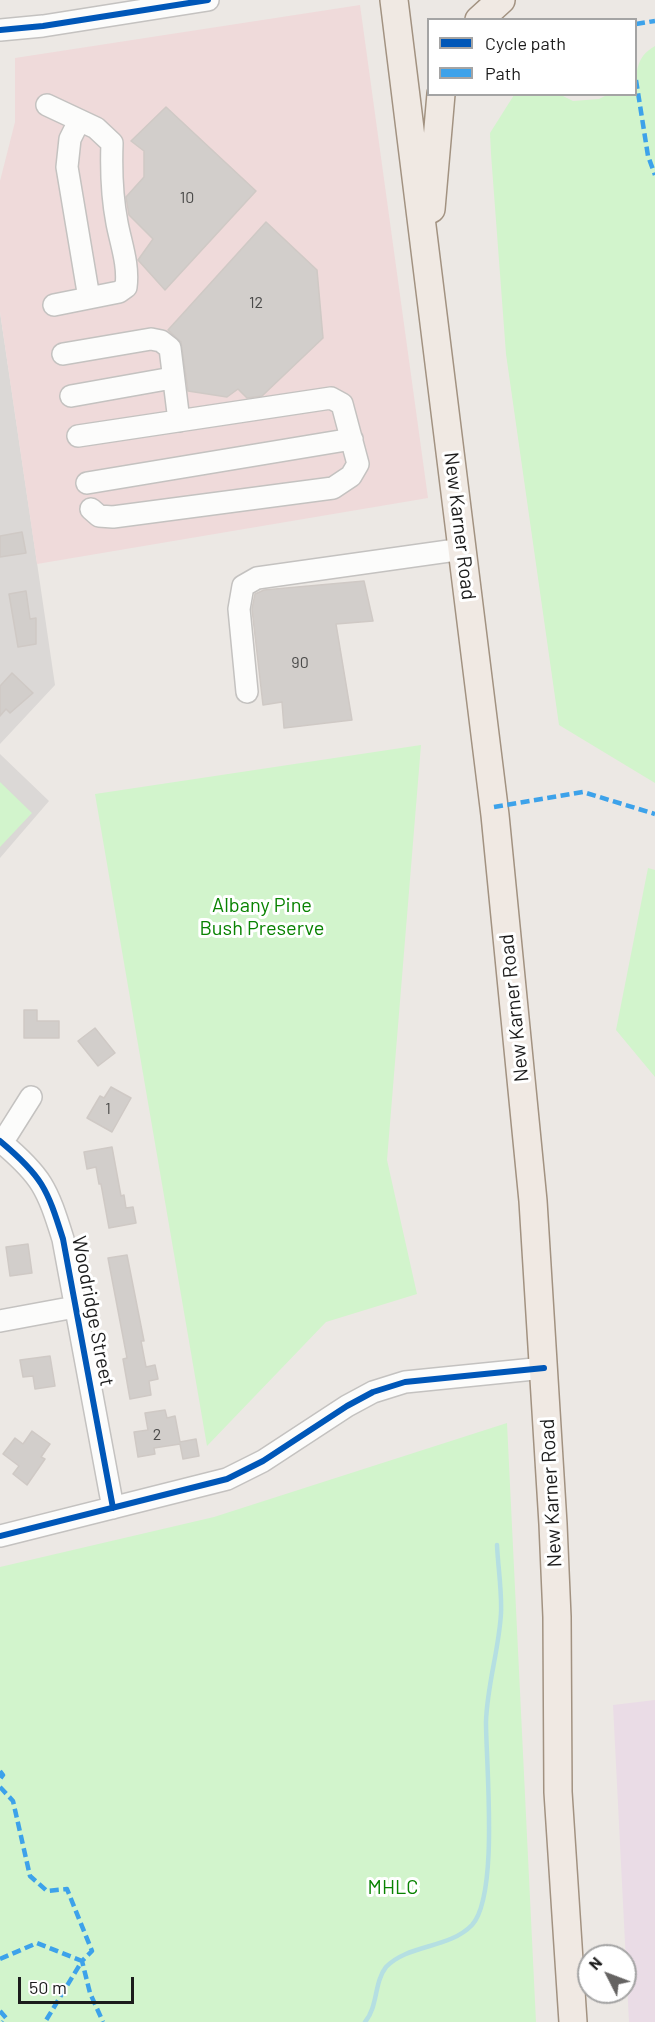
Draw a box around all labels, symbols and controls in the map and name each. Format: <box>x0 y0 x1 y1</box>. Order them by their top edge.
legend <box>427 18 637 96</box>
text: Cycle path <box>485 32 566 54</box>
text: Path <box>485 62 521 84</box>
house number: 10 <box>180 188 194 208</box>
house number: 12 <box>249 293 263 313</box>
street label: New Karner Road <box>439 451 481 601</box>
house number: 90 <box>291 653 309 673</box>
park label: Albany Pine Bush Preserve <box>200 893 324 940</box>
street label: New Karner Road <box>494 933 534 1083</box>
house number: 1 <box>105 1099 111 1119</box>
street label: Woodridge Street <box>67 1234 119 1388</box>
street label: New Karner Road <box>535 1418 567 1568</box>
house number: 2 <box>153 1425 161 1445</box>
park label: MHLC <box>368 1875 418 1899</box>
north arrow <box>577 1944 637 2004</box>
text: N <box>584 1953 605 1973</box>
scale bar <box>21 1965 136 2003</box>
text: 50 m <box>29 1976 67 1998</box>

